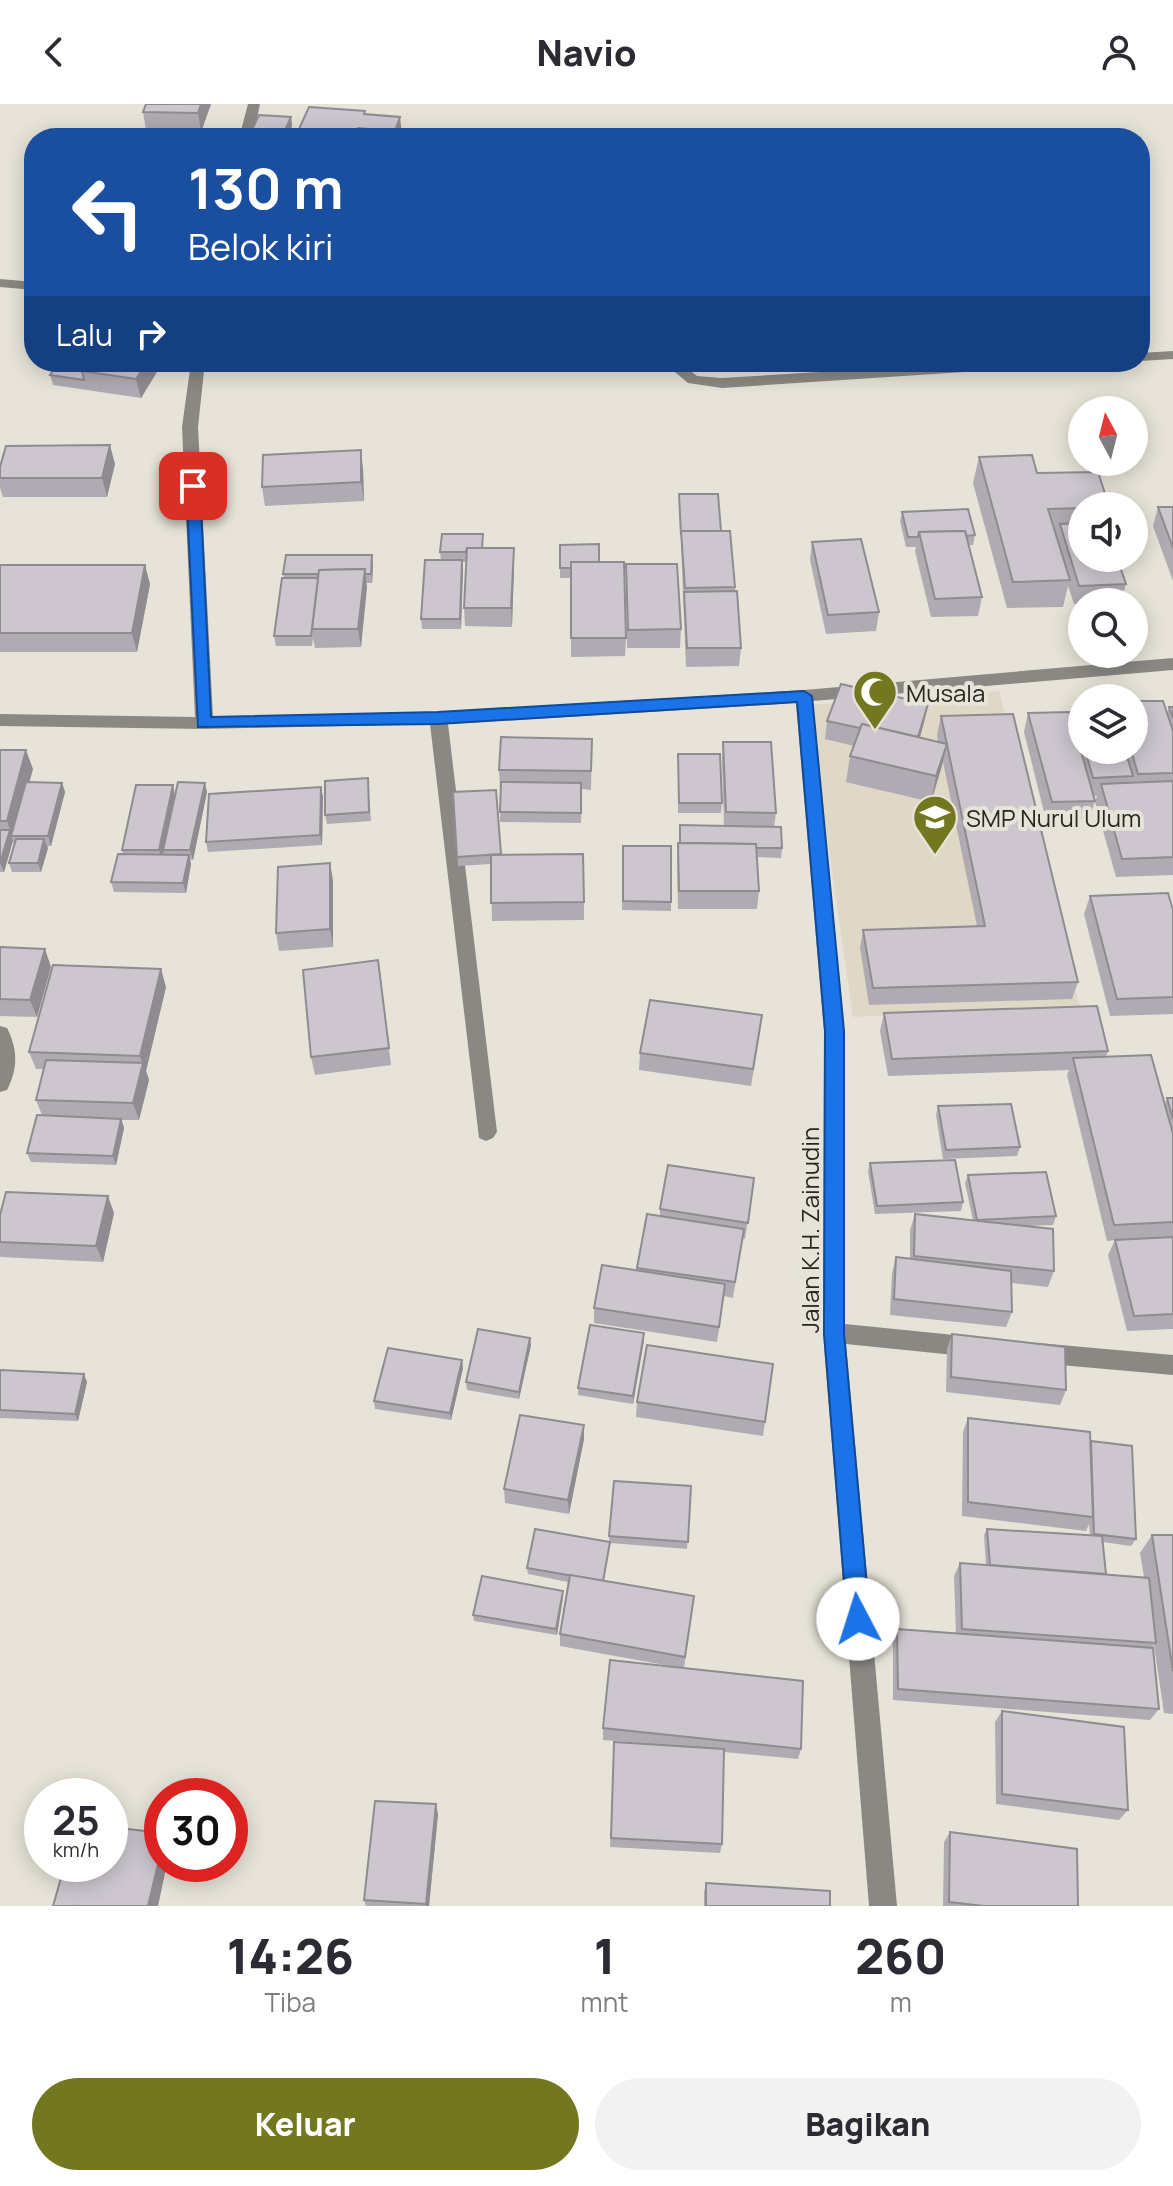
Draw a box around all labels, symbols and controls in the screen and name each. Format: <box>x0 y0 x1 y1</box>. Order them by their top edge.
text: Navio <box>536 28 637 77</box>
icon: back <box>32 30 76 74</box>
icon: person <box>1097 30 1141 74</box>
text: 130 m <box>188 149 344 226</box>
icon: left <box>56 160 160 264</box>
text: Belok kiri <box>188 222 334 271</box>
icon: right <box>129 312 173 356</box>
text: Lalu <box>56 314 113 355</box>
north arrow <box>1068 396 1148 476</box>
map controls <box>1068 396 1148 764</box>
pin <box>159 452 227 520</box>
icon: arrive <box>171 464 215 508</box>
button: sound <box>1068 492 1148 572</box>
button: search <box>1068 588 1148 668</box>
mosque icon: Musala <box>851 668 899 731</box>
place label: Musala <box>906 676 985 709</box>
button: layers <box>1068 684 1148 764</box>
school or university icon: SMP Nurul Ulum <box>911 793 959 856</box>
place label: SMP Nurul Ulum <box>966 801 1141 834</box>
street label: Jalan K.H. Zainudin <box>793 1127 826 1333</box>
position arrow <box>816 1577 900 1661</box>
speed limit sign: 30 <box>144 1778 248 1882</box>
text: 25 <box>52 1792 100 1847</box>
text: km/h <box>53 1836 99 1863</box>
text: 14:26 <box>227 1923 354 1988</box>
text: 1 <box>594 1923 615 1988</box>
text: 260 <box>855 1923 946 1988</box>
text: Tiba <box>265 1984 316 2020</box>
text: mnt <box>581 1984 628 2020</box>
text: m <box>890 1984 912 2020</box>
button: Keluar <box>32 2078 579 2170</box>
button: Bagikan <box>595 2078 1141 2170</box>

